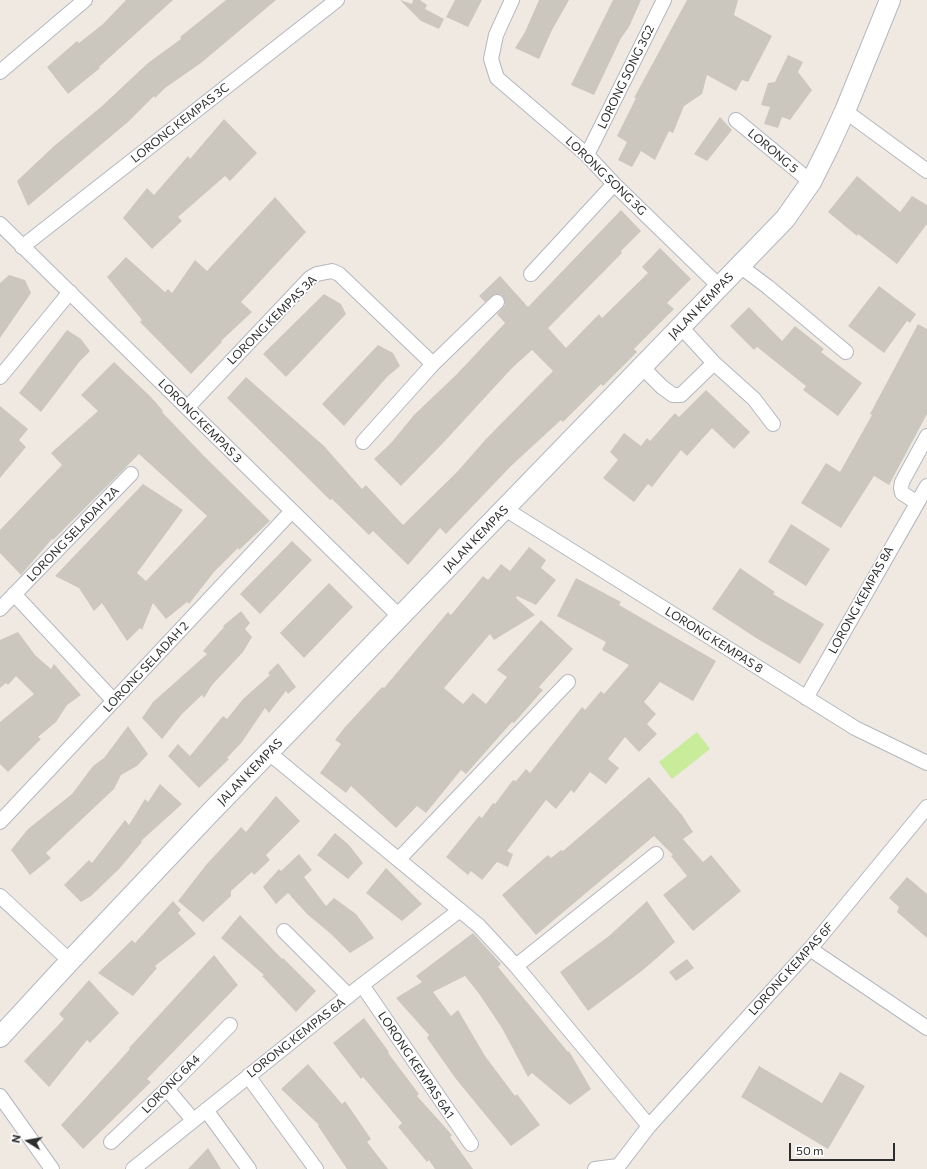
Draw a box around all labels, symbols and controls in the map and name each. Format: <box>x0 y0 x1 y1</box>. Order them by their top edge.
street label: LORONG SONG 3G2 <box>595 23 657 131</box>
street label: LORONG KEMPAS 3C <box>128 80 232 166</box>
street label: LORONG 5 <box>745 126 801 176</box>
street label: LORONG SONG 3G <box>563 134 649 218</box>
street label: JALAN KEMPAS <box>666 270 736 342</box>
street label: LORONG KEMPAS 3A <box>224 272 320 368</box>
street label: LORONG KEMPAS 3 <box>155 376 245 466</box>
street label: LORONG SELADAH 2A <box>24 483 122 585</box>
street label: JALAN KEMPAS <box>441 503 511 575</box>
street label: LORONG KEMPAS 8A <box>825 544 897 656</box>
street label: LORONG KEMPAS 8 <box>662 604 766 676</box>
street label: LORONG SELADAH 2 <box>100 619 192 715</box>
street label: JALAN KEMPAS <box>215 736 285 808</box>
street label: LORONG KEMPAS 6F <box>746 920 836 1018</box>
street label: LORONG KEMPAS 6A <box>244 995 348 1081</box>
street label: LORONG KEMPAS 6A1 <box>375 1009 457 1121</box>
street label: LORONG 6A4 <box>139 1052 203 1116</box>
north arrow <box>8 1121 48 1161</box>
text: N <box>9 1133 23 1144</box>
scale bar <box>791 1135 897 1161</box>
text: 50 m <box>796 1143 824 1157</box>

